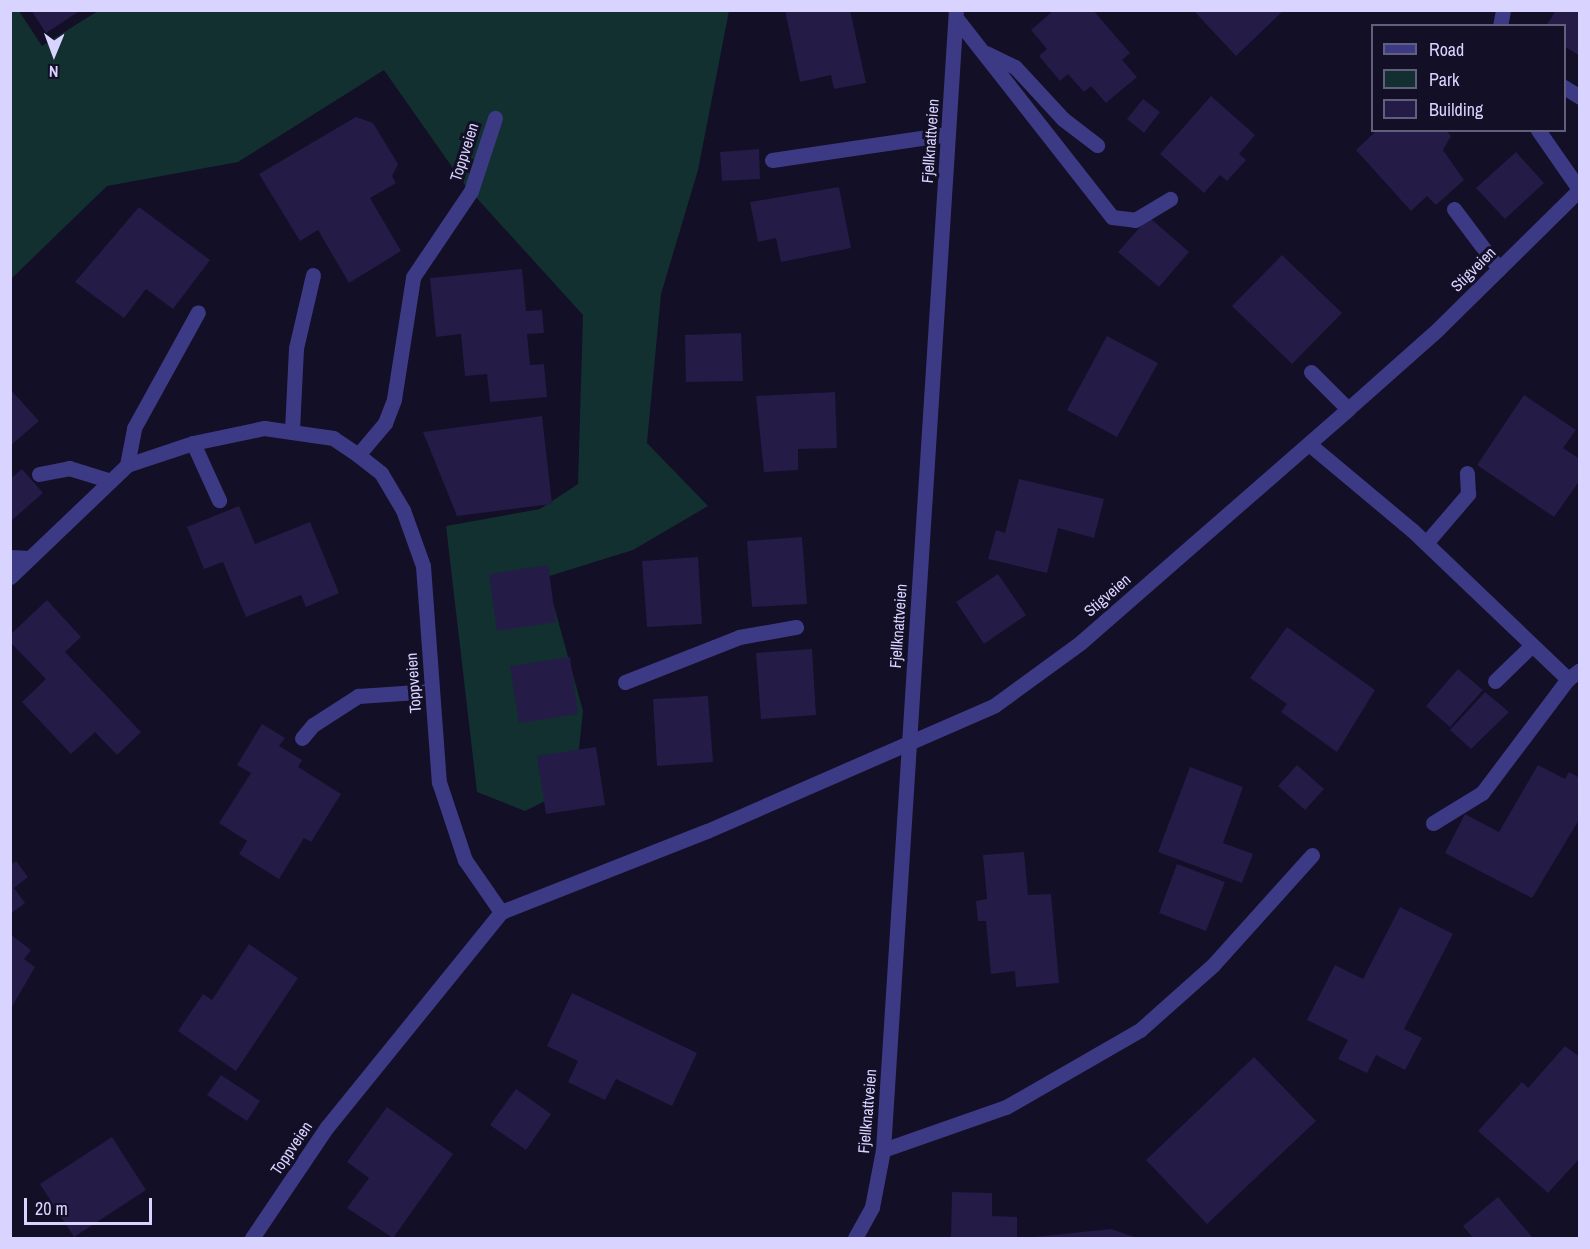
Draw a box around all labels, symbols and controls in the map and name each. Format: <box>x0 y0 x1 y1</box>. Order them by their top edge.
north arrow <box>24 24 84 84</box>
legend <box>1371 24 1566 132</box>
text: Road <box>1429 37 1464 62</box>
text: N <box>49 61 59 83</box>
text: Park <box>1429 67 1459 92</box>
text: Building <box>1429 97 1483 122</box>
street label: Fjellknattveien <box>917 98 943 184</box>
street label: Toppveien <box>446 120 482 184</box>
street label: Stigveien <box>1447 243 1499 295</box>
street label: Stigveien <box>1080 570 1134 620</box>
street label: Fjellknattveien <box>885 583 911 669</box>
street label: Toppveien <box>401 652 425 714</box>
street label: Fjellknattveien <box>854 1068 880 1154</box>
street label: Toppveien <box>266 1118 316 1178</box>
scale bar <box>27 1186 154 1224</box>
text: 20 m <box>35 1196 68 1221</box>

